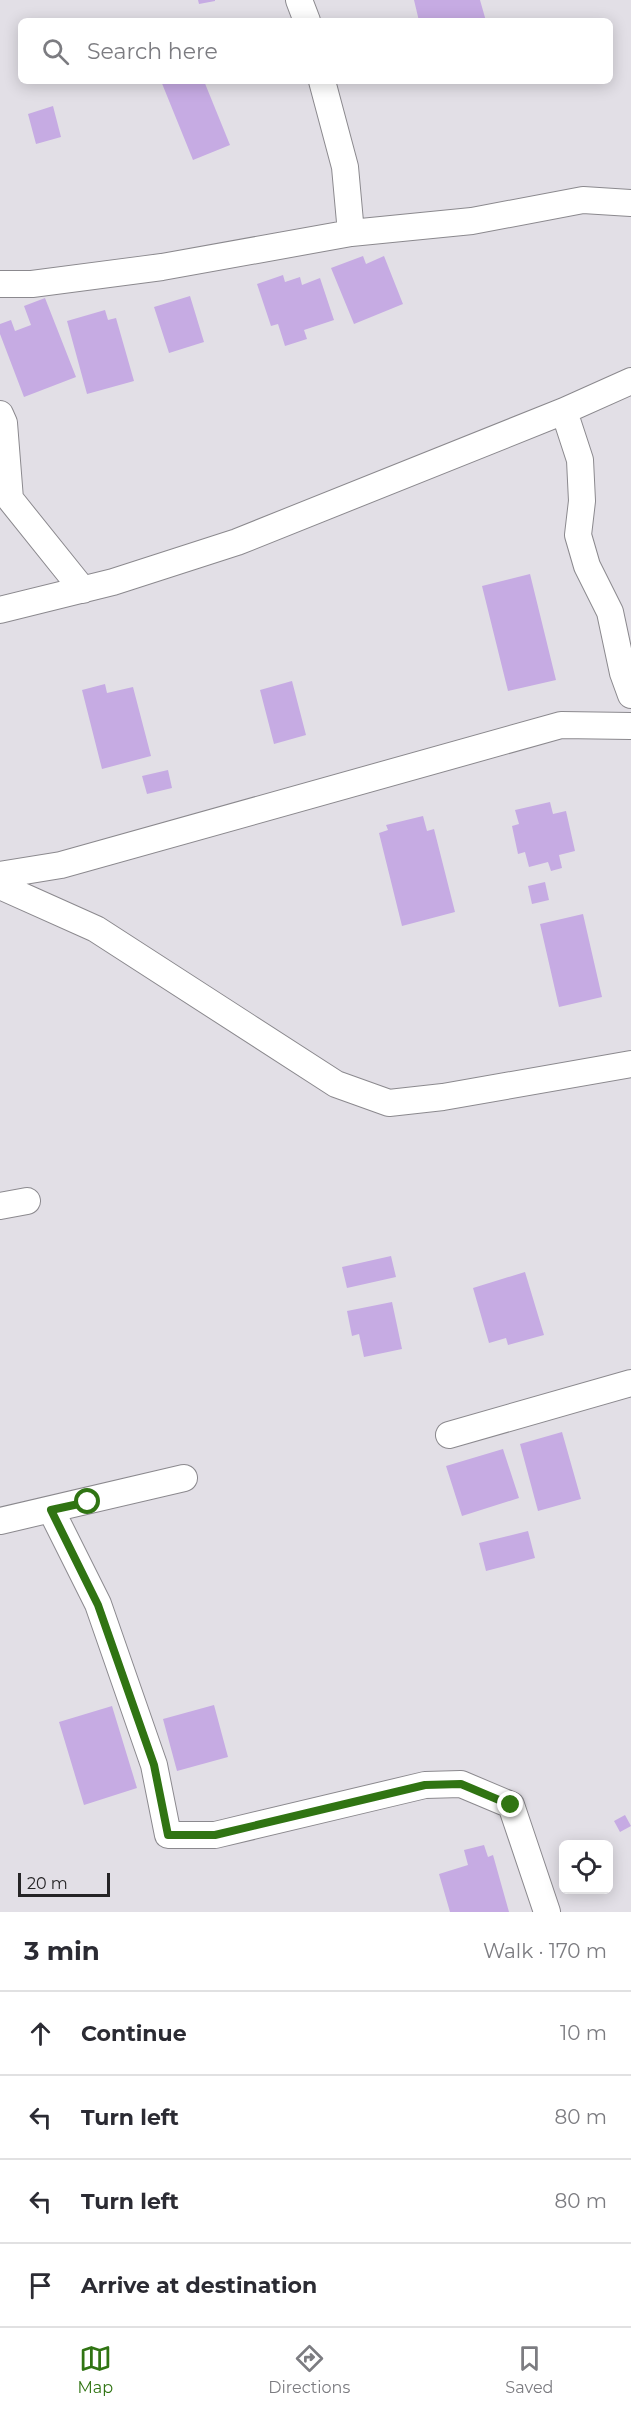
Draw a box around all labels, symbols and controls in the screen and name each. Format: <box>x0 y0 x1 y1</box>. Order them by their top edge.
search box <box>18 18 613 84</box>
icon: search <box>39 35 72 68</box>
text: Search here <box>87 38 218 65</box>
route start <box>74 1488 100 1514</box>
route end <box>497 1791 523 1817</box>
map controls <box>559 1840 613 1894</box>
button: locate <box>559 1840 613 1894</box>
scale bar <box>18 1870 110 1898</box>
text: 20 m <box>27 1874 68 1893</box>
text: 3 min <box>24 1935 100 1967</box>
text: Walk · 170 m <box>483 1939 607 1963</box>
icon: ahead <box>24 2017 57 2050</box>
text: Continue <box>81 2020 187 2047</box>
text: 10 m <box>560 2021 607 2045</box>
icon: left <box>24 2101 57 2134</box>
text: Turn left <box>81 2104 179 2131</box>
text: 80 m <box>555 2105 607 2129</box>
icon: left <box>24 2185 57 2218</box>
text: Turn left <box>81 2188 179 2215</box>
text: 80 m <box>555 2189 607 2213</box>
icon: arrive <box>24 2269 57 2302</box>
text: Arrive at destination <box>81 2272 317 2299</box>
tab: Map <box>78 2342 113 2397</box>
tab: Directions <box>268 2342 350 2397</box>
tab: Saved <box>505 2342 553 2397</box>

